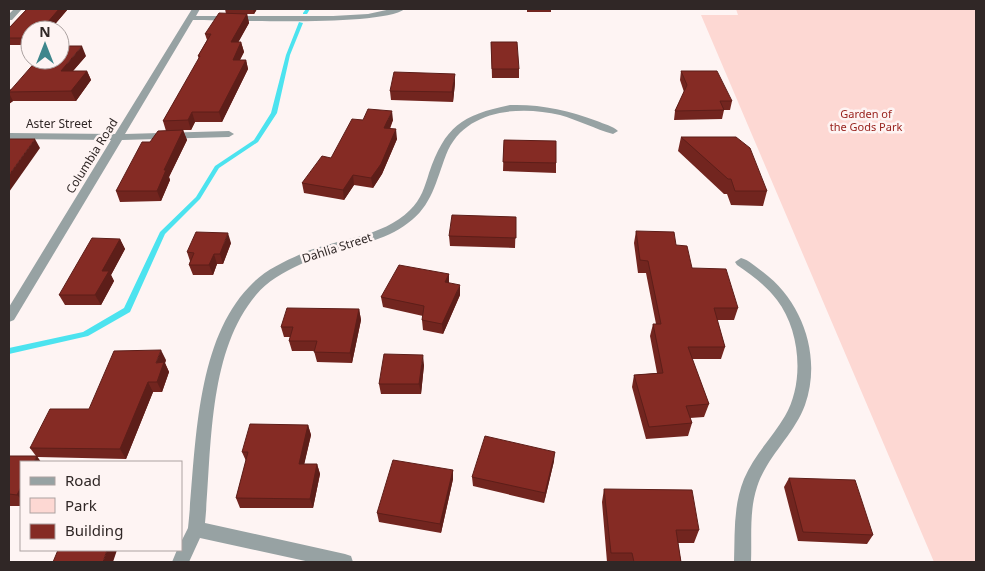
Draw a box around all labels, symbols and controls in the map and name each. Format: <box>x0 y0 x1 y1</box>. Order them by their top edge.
north arrow <box>20 20 70 70</box>
text: N <box>39 22 51 41</box>
park label: Garden of the Gods Park <box>830 106 902 134</box>
street label: Aster Street <box>26 115 93 132</box>
street label: Columbia Road <box>62 115 122 197</box>
street label: Dahlia Street <box>300 228 375 267</box>
legend <box>20 461 182 551</box>
text: Road <box>65 470 101 490</box>
text: Park <box>65 495 97 515</box>
text: Building <box>65 520 123 540</box>

